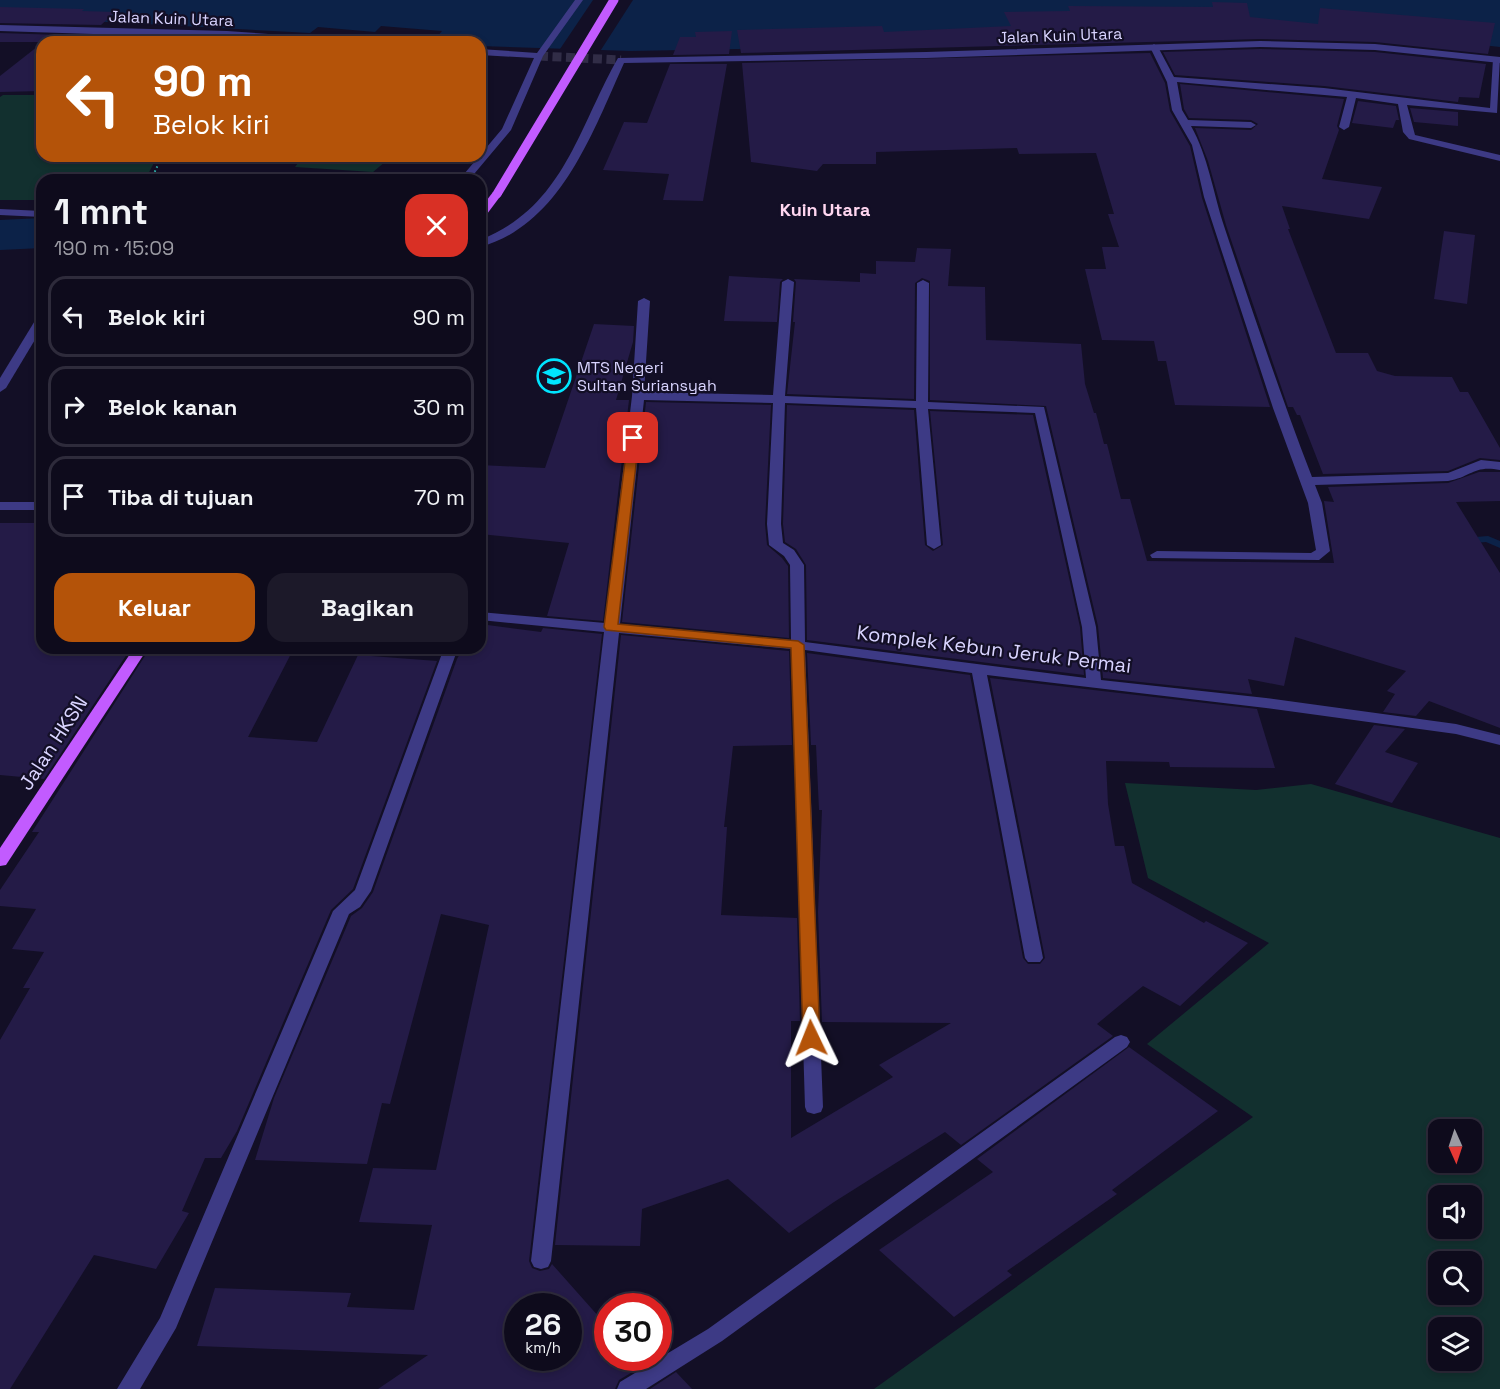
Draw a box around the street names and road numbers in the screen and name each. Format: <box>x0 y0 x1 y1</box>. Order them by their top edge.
street label: Jalan Kuin Utara <box>108 6 234 31</box>
street label: Jalan Kuin Utara <box>997 23 1123 48</box>
street label: Komplek Kebun Jeruk Permai <box>855 619 1133 679</box>
street label: Jalan HKSN <box>13 691 93 795</box>

